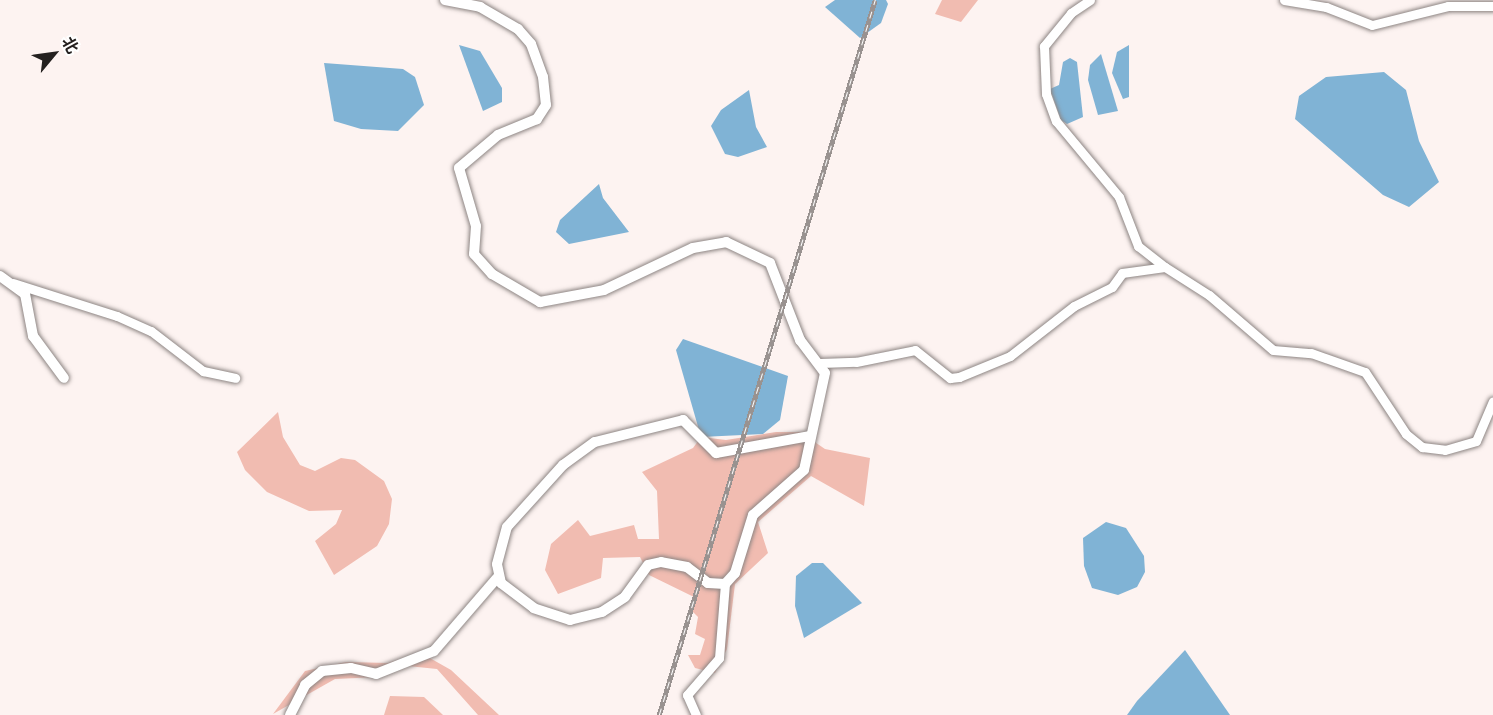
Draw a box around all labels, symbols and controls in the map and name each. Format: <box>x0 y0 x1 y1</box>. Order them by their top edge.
north arrow <box>24 24 84 84</box>
text: 北 <box>59 34 81 56</box>

